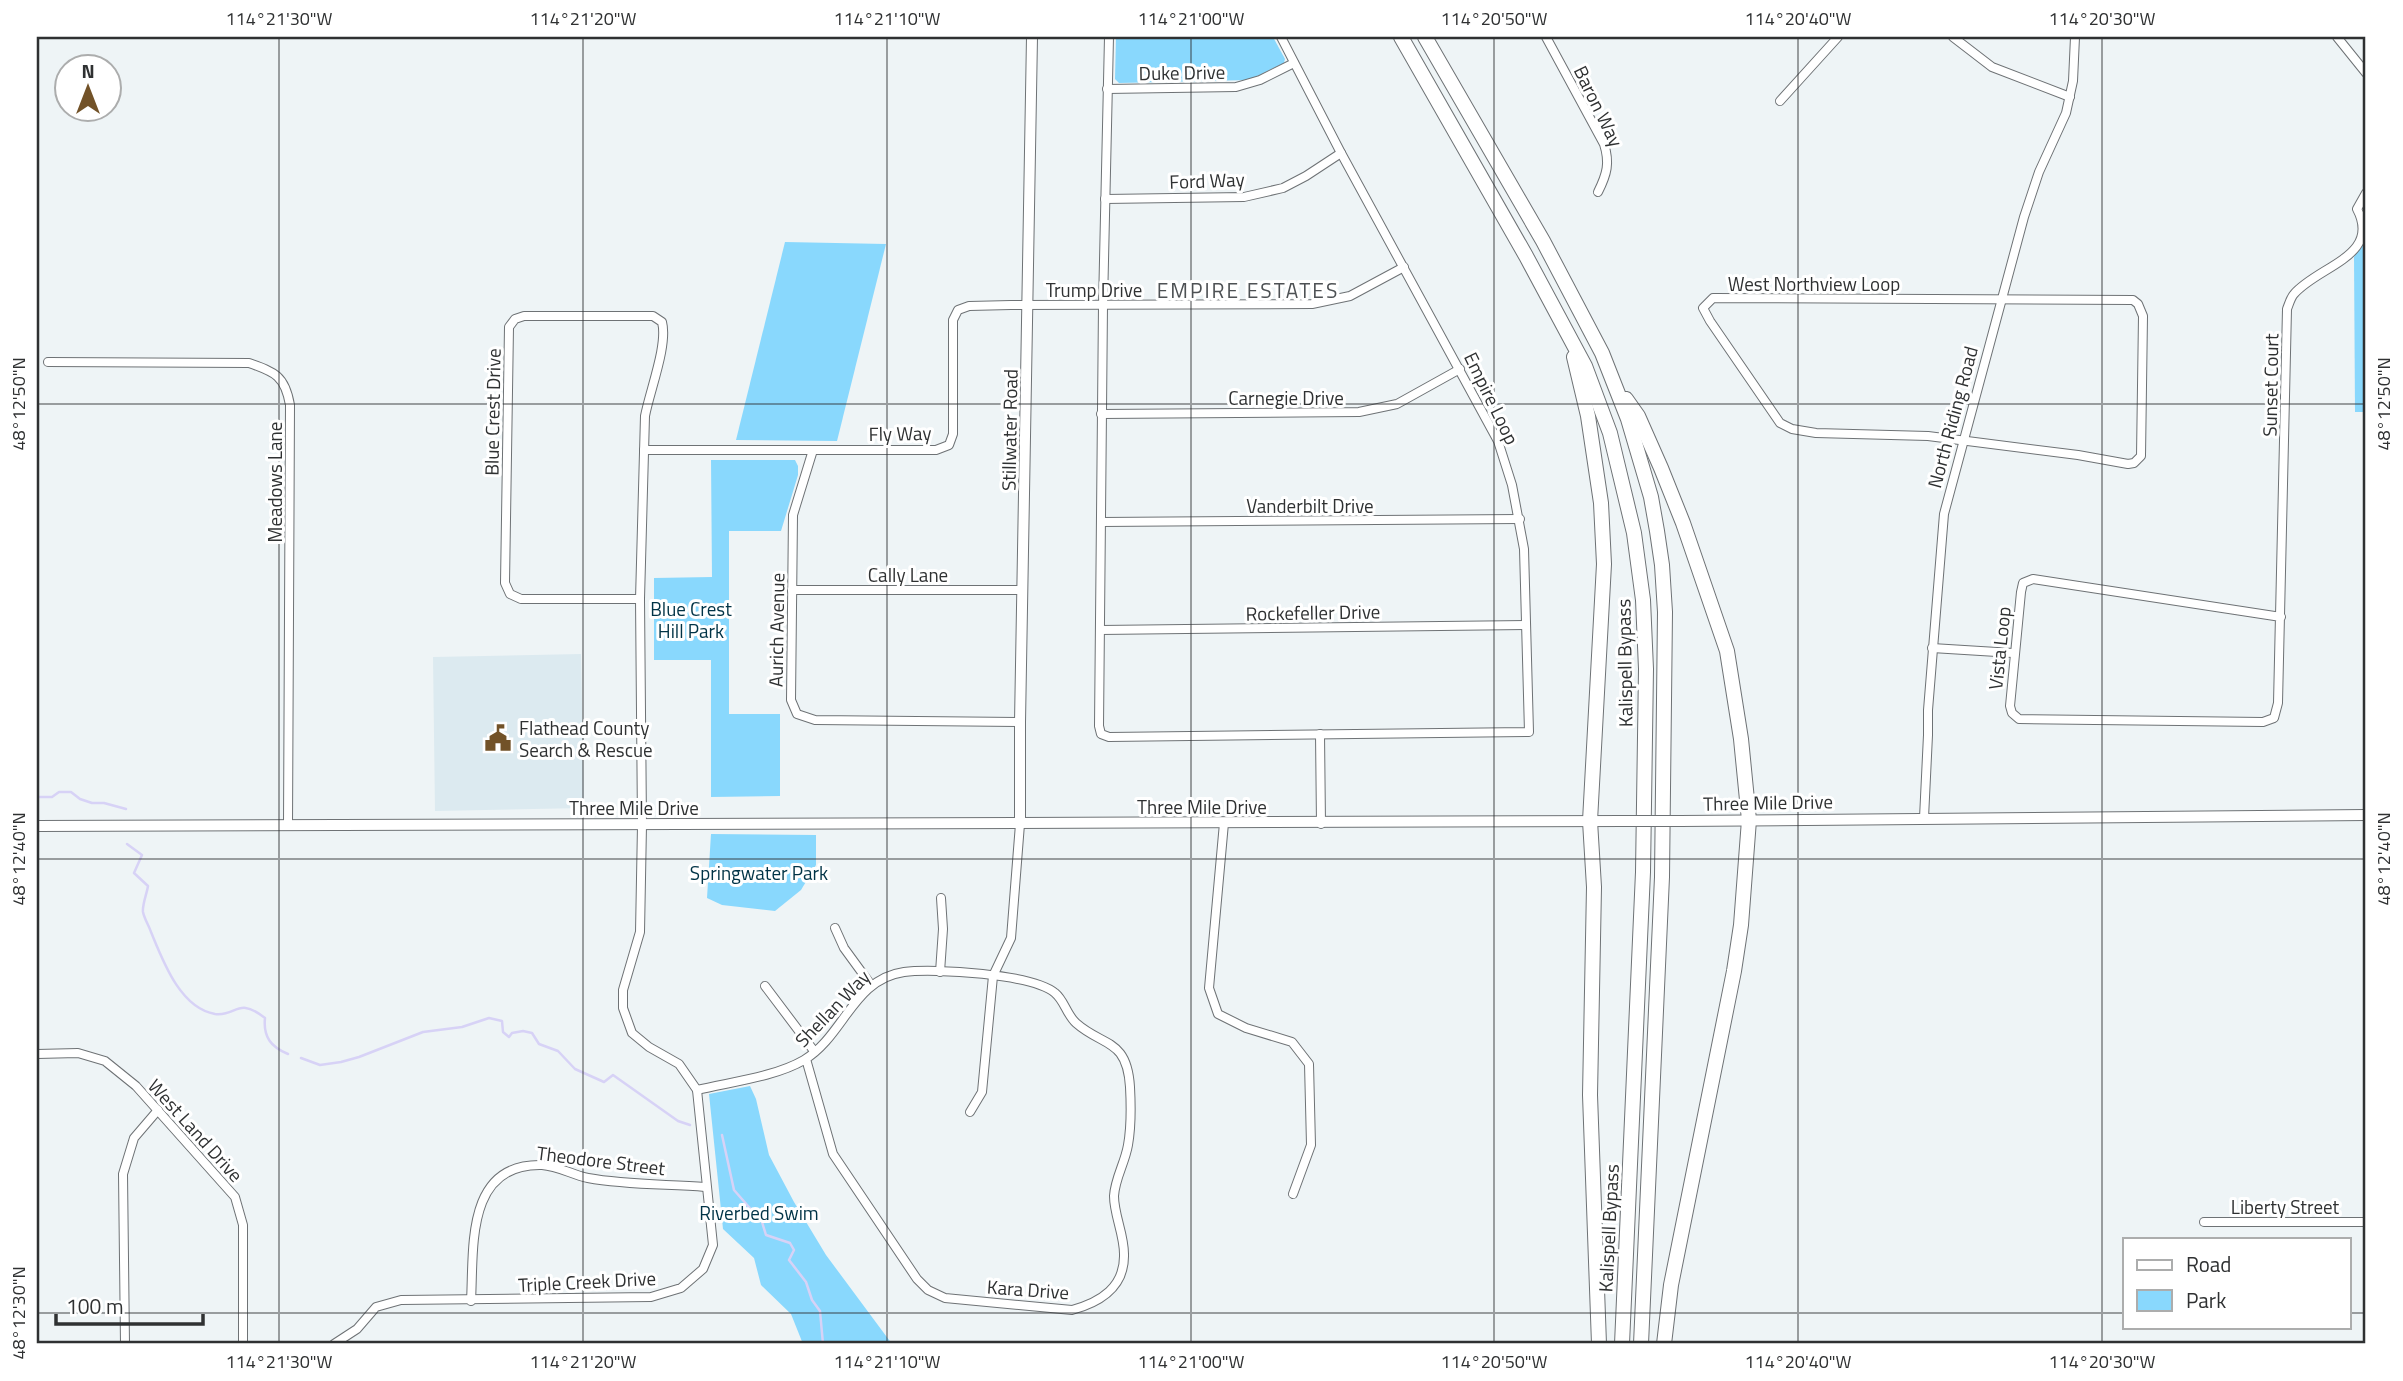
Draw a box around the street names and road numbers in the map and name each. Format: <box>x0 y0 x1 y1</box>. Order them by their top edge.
street label: Duke Drive <box>1138 57 1226 87</box>
street label: Baron Way <box>1567 60 1631 152</box>
street label: Ford Way <box>1169 164 1245 196</box>
street label: West Northview Loop <box>1728 269 1900 298</box>
street label: Trump Drive <box>1046 275 1142 304</box>
street label: Sunset Court <box>2255 333 2285 437</box>
street label: North Riding Road <box>1919 343 1985 491</box>
street label: Empire Loop <box>1457 347 1527 449</box>
street label: Blue Crest Drive <box>476 348 508 476</box>
street label: Stillwater Road <box>993 369 1025 491</box>
street label: Carnegie Drive <box>1228 383 1344 412</box>
street label: Fly Way <box>868 418 932 448</box>
street label: Meadows Lane <box>260 422 289 542</box>
street label: Vanderbilt Drive <box>1246 491 1374 520</box>
street label: Cally Lane <box>868 560 948 589</box>
street label: Aurich Avenue <box>761 573 791 687</box>
street label: Rockefeller Drive <box>1245 596 1381 628</box>
street label: Kalispell Bypass <box>1608 598 1640 727</box>
street label: Vista Loop <box>1980 605 2018 691</box>
street label: Three Mile Drive <box>1703 786 1833 818</box>
street label: Three Mile Drive <box>1137 792 1267 821</box>
street label: Three Mile Drive <box>569 793 699 822</box>
street label: Shellan Way <box>788 963 876 1053</box>
street label: West Land Drive <box>142 1072 250 1188</box>
street label: Theodore Street <box>535 1138 667 1182</box>
street label: Kalispell Bypass <box>1590 1163 1626 1293</box>
street label: Liberty Street <box>2231 1192 2340 1221</box>
street label: Triple Creek Drive <box>517 1263 657 1299</box>
street label: Kara Drive <box>986 1272 1070 1306</box>

